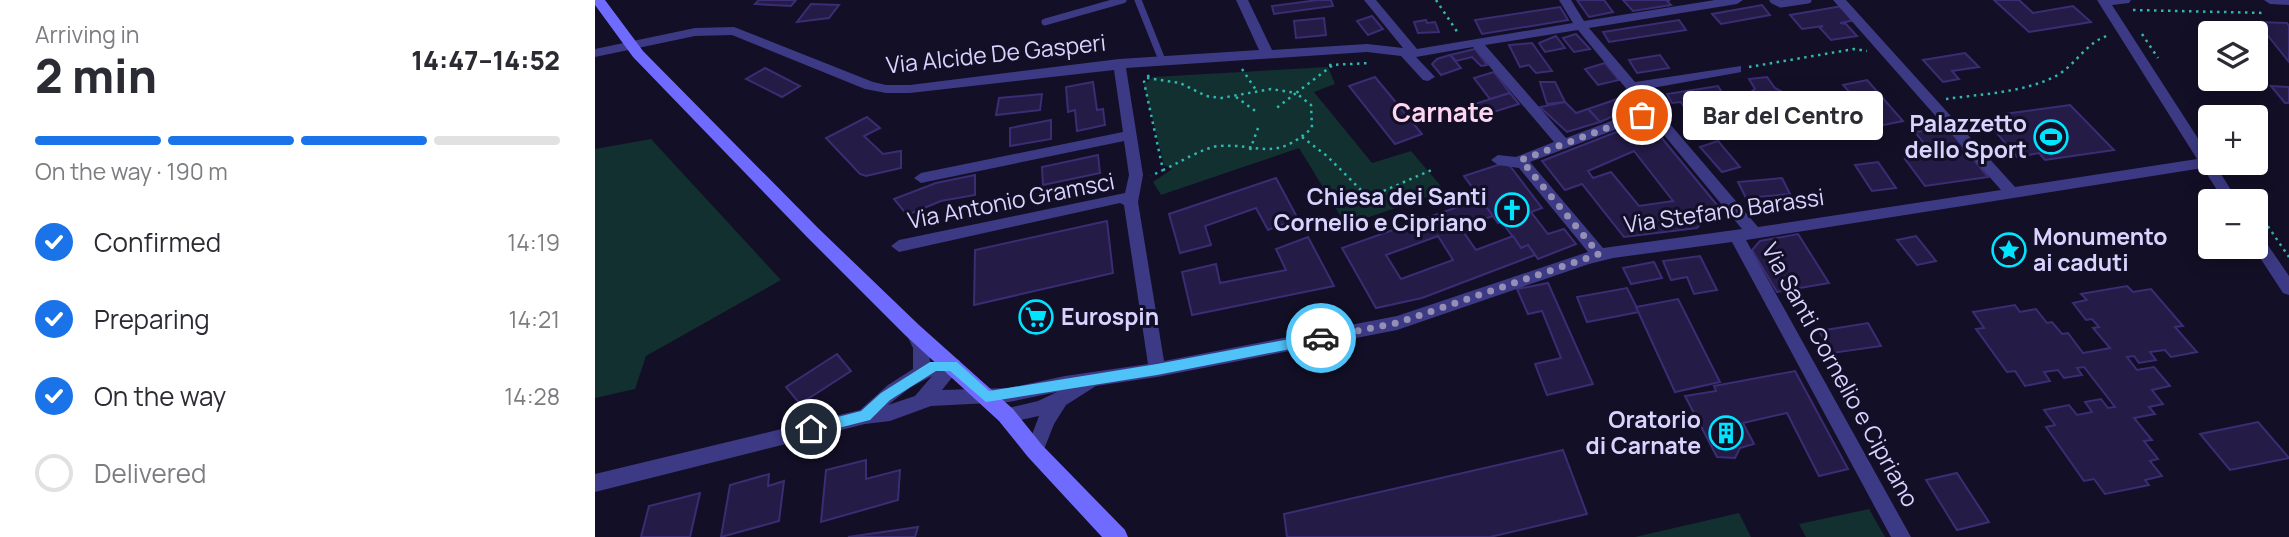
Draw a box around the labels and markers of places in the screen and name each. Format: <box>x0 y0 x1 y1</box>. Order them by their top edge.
pin <box>1612 85 1672 145</box>
callout: Bar del Centro <box>1684 90 1883 140</box>
place label: Palazzetto dello Sport <box>1905 107 2027 165</box>
sports icon: Palazzetto dello Sport <box>2032 118 2070 156</box>
place label: Chiesa dei Santi Cornelio e Cipriano <box>1274 180 1487 238</box>
church icon: Chiesa dei Santi Cornelio e Cipriano <box>1493 191 1531 229</box>
place label: Monumento ai caduti <box>2033 220 2168 278</box>
place icon: Monumento ai caduti <box>1990 231 2028 269</box>
supermarket icon: Eurospin <box>1017 298 1055 336</box>
place label: Eurospin <box>1061 300 1159 332</box>
pin <box>781 399 841 459</box>
place label: Oratorio di Carnate <box>1586 403 1701 461</box>
building icon: Oratorio di Carnate <box>1707 414 1745 452</box>

